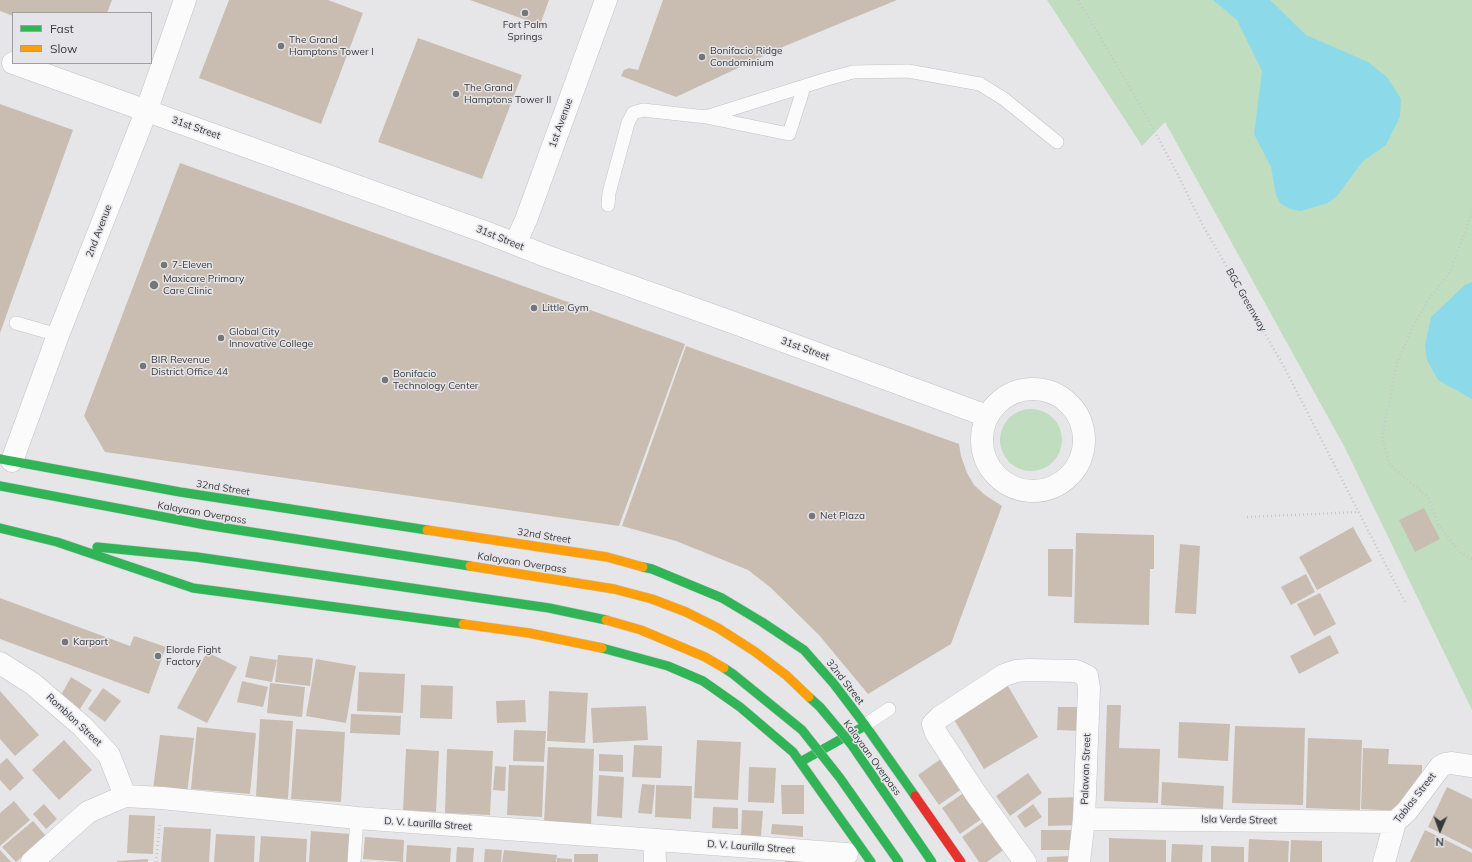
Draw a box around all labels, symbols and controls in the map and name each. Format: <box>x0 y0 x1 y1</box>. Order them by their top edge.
marker: Fort Palm Springs <box>520 8 530 18</box>
legend <box>12 12 152 64</box>
place label: Fort Palm Springs <box>503 19 547 42</box>
text: Fast <box>50 21 74 36</box>
place label: The Grand Hamptons Tower I <box>289 34 374 58</box>
text: Slow <box>50 41 78 56</box>
marker: The Grand Hamptons Tower I <box>276 41 286 51</box>
place label: Bonifacio Ridge Condominium <box>710 45 782 68</box>
marker: Bonifacio Ridge Condominium <box>697 52 707 62</box>
place label: The Grand Hamptons Tower II <box>464 82 551 106</box>
marker: The Grand Hamptons Tower II <box>451 89 461 99</box>
street label: 1st Avenue <box>546 97 576 149</box>
street label: 31st Street <box>170 114 222 142</box>
street label: 2nd Avenue <box>83 203 115 259</box>
street label: 31st Street <box>474 223 526 253</box>
place label: 7-Eleven <box>172 259 212 271</box>
marker: 7-Eleven <box>159 260 169 270</box>
street label: BGC Greenway <box>1223 266 1269 334</box>
place label: Maxicare Primary Care Clinic <box>163 273 244 296</box>
marker: Maxicare Primary Care Clinic <box>148 279 160 291</box>
place label: Little Gym <box>542 302 589 314</box>
marker: Little Gym <box>529 303 539 313</box>
place label: Global City Innovative College <box>229 326 313 350</box>
marker: Global City Innovative College <box>216 333 226 343</box>
street label: 31st Street <box>779 335 831 363</box>
place label: BIR Revenue District Office 44 <box>151 354 228 378</box>
marker: BIR Revenue District Office 44 <box>138 361 148 371</box>
place label: Bonifacio Technology Center <box>393 368 478 392</box>
marker: Bonifacio Technology Center <box>380 375 390 385</box>
street label: 32nd Street <box>195 478 251 498</box>
street label: Kalayaan Overpass <box>156 499 248 527</box>
place label: Net Plaza <box>820 510 865 522</box>
marker: Net Plaza <box>807 511 817 521</box>
street label: 32nd Street <box>516 526 572 546</box>
street label: Kalayaan Overpass <box>476 550 568 576</box>
place label: Karport <box>73 636 108 648</box>
marker: Karport <box>60 637 70 647</box>
place label: Elorde Fight Factory <box>166 644 221 668</box>
marker: Elorde Fight Factory <box>153 651 163 661</box>
street label: 32nd Street <box>824 657 866 707</box>
street label: Romblon Street <box>44 691 104 749</box>
street label: Kalayaan Overpass <box>841 718 903 798</box>
street label: Palawan Street <box>1079 733 1093 805</box>
street label: Tablas Street <box>1392 770 1438 826</box>
north arrow <box>1420 810 1460 850</box>
street label: Isla Verde Street <box>1201 813 1277 827</box>
street label: D. V. Laurilla Street <box>384 815 472 833</box>
text: N <box>1435 835 1444 849</box>
street label: D. V. Laurilla Street <box>707 838 795 856</box>

